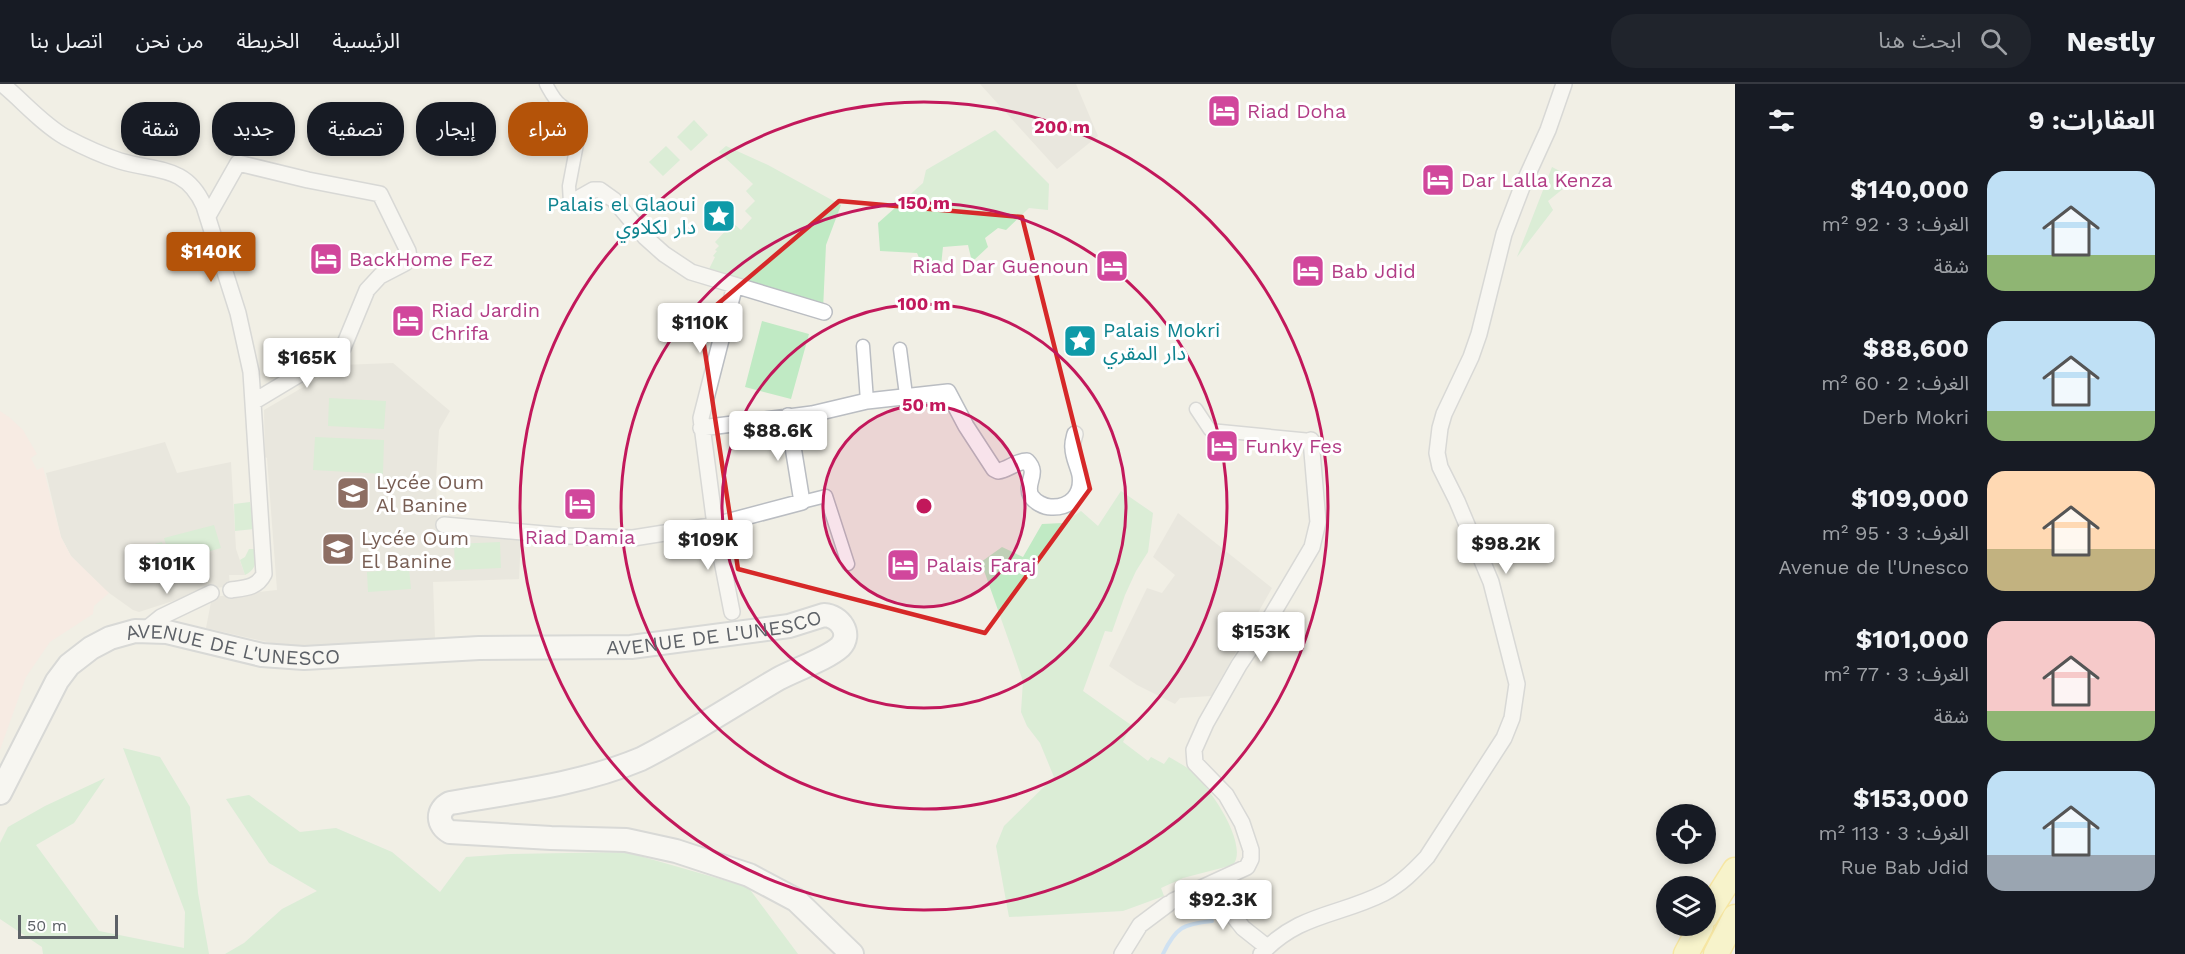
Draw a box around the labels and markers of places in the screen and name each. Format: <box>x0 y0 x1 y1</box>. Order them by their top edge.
hotel icon: Riad Doha <box>1206 93 1242 129</box>
place label: Riad Doha <box>1247 99 1346 123</box>
hotel icon: Dar Lalla Kenza <box>1420 162 1456 198</box>
place label: Dar Lalla Kenza <box>1461 168 1613 192</box>
place label: Palais el Glaoui دار لكلاوي <box>547 192 696 243</box>
place icon: Palais el Glaoui دار لكلاوي <box>701 198 737 234</box>
pin: $140K <box>169 232 253 283</box>
hotel icon: BackHome Fez <box>308 241 344 277</box>
place label: BackHome Fez <box>349 247 493 271</box>
hotel icon: Riad Dar Guenoun <box>1094 248 1130 284</box>
hotel icon: Bab Jdid <box>1290 253 1326 289</box>
place label: Riad Dar Guenoun <box>912 254 1089 278</box>
place label: Bab Jdid <box>1331 259 1416 283</box>
place label: Riad Jardin Chrifa <box>431 298 540 345</box>
hotel icon: Riad Jardin Chrifa <box>390 303 426 339</box>
pin: $110K <box>658 303 742 354</box>
place label: Palais Mokri دار المقري <box>1103 318 1220 369</box>
place icon: Palais Mokri دار المقري <box>1062 323 1098 359</box>
pin: $165K <box>265 338 349 389</box>
pin: $88.6K <box>729 411 827 462</box>
hotel icon: Funky Fes <box>1204 428 1240 464</box>
place label: Funky Fes <box>1245 434 1342 458</box>
place label: Lycée Oum Al Banine <box>376 470 484 517</box>
school or university icon: Lycée Oum Al Banine <box>335 475 371 511</box>
hotel icon: Riad Damia <box>562 486 598 522</box>
centre of rings <box>914 496 934 516</box>
pin: $109K <box>666 520 750 571</box>
pin: $98.2K <box>1457 524 1555 575</box>
place label: Riad Damia <box>525 525 635 549</box>
place label: Lycée Oum El Banine <box>361 526 469 573</box>
school or university icon: Lycée Oum El Banine <box>320 531 356 567</box>
pin: $101K <box>125 544 209 595</box>
hotel icon: Palais Faraj <box>885 547 921 583</box>
place label: Palais Faraj <box>926 553 1037 577</box>
pin: $153K <box>1219 612 1303 663</box>
pin: $92.3K <box>1174 880 1272 931</box>

